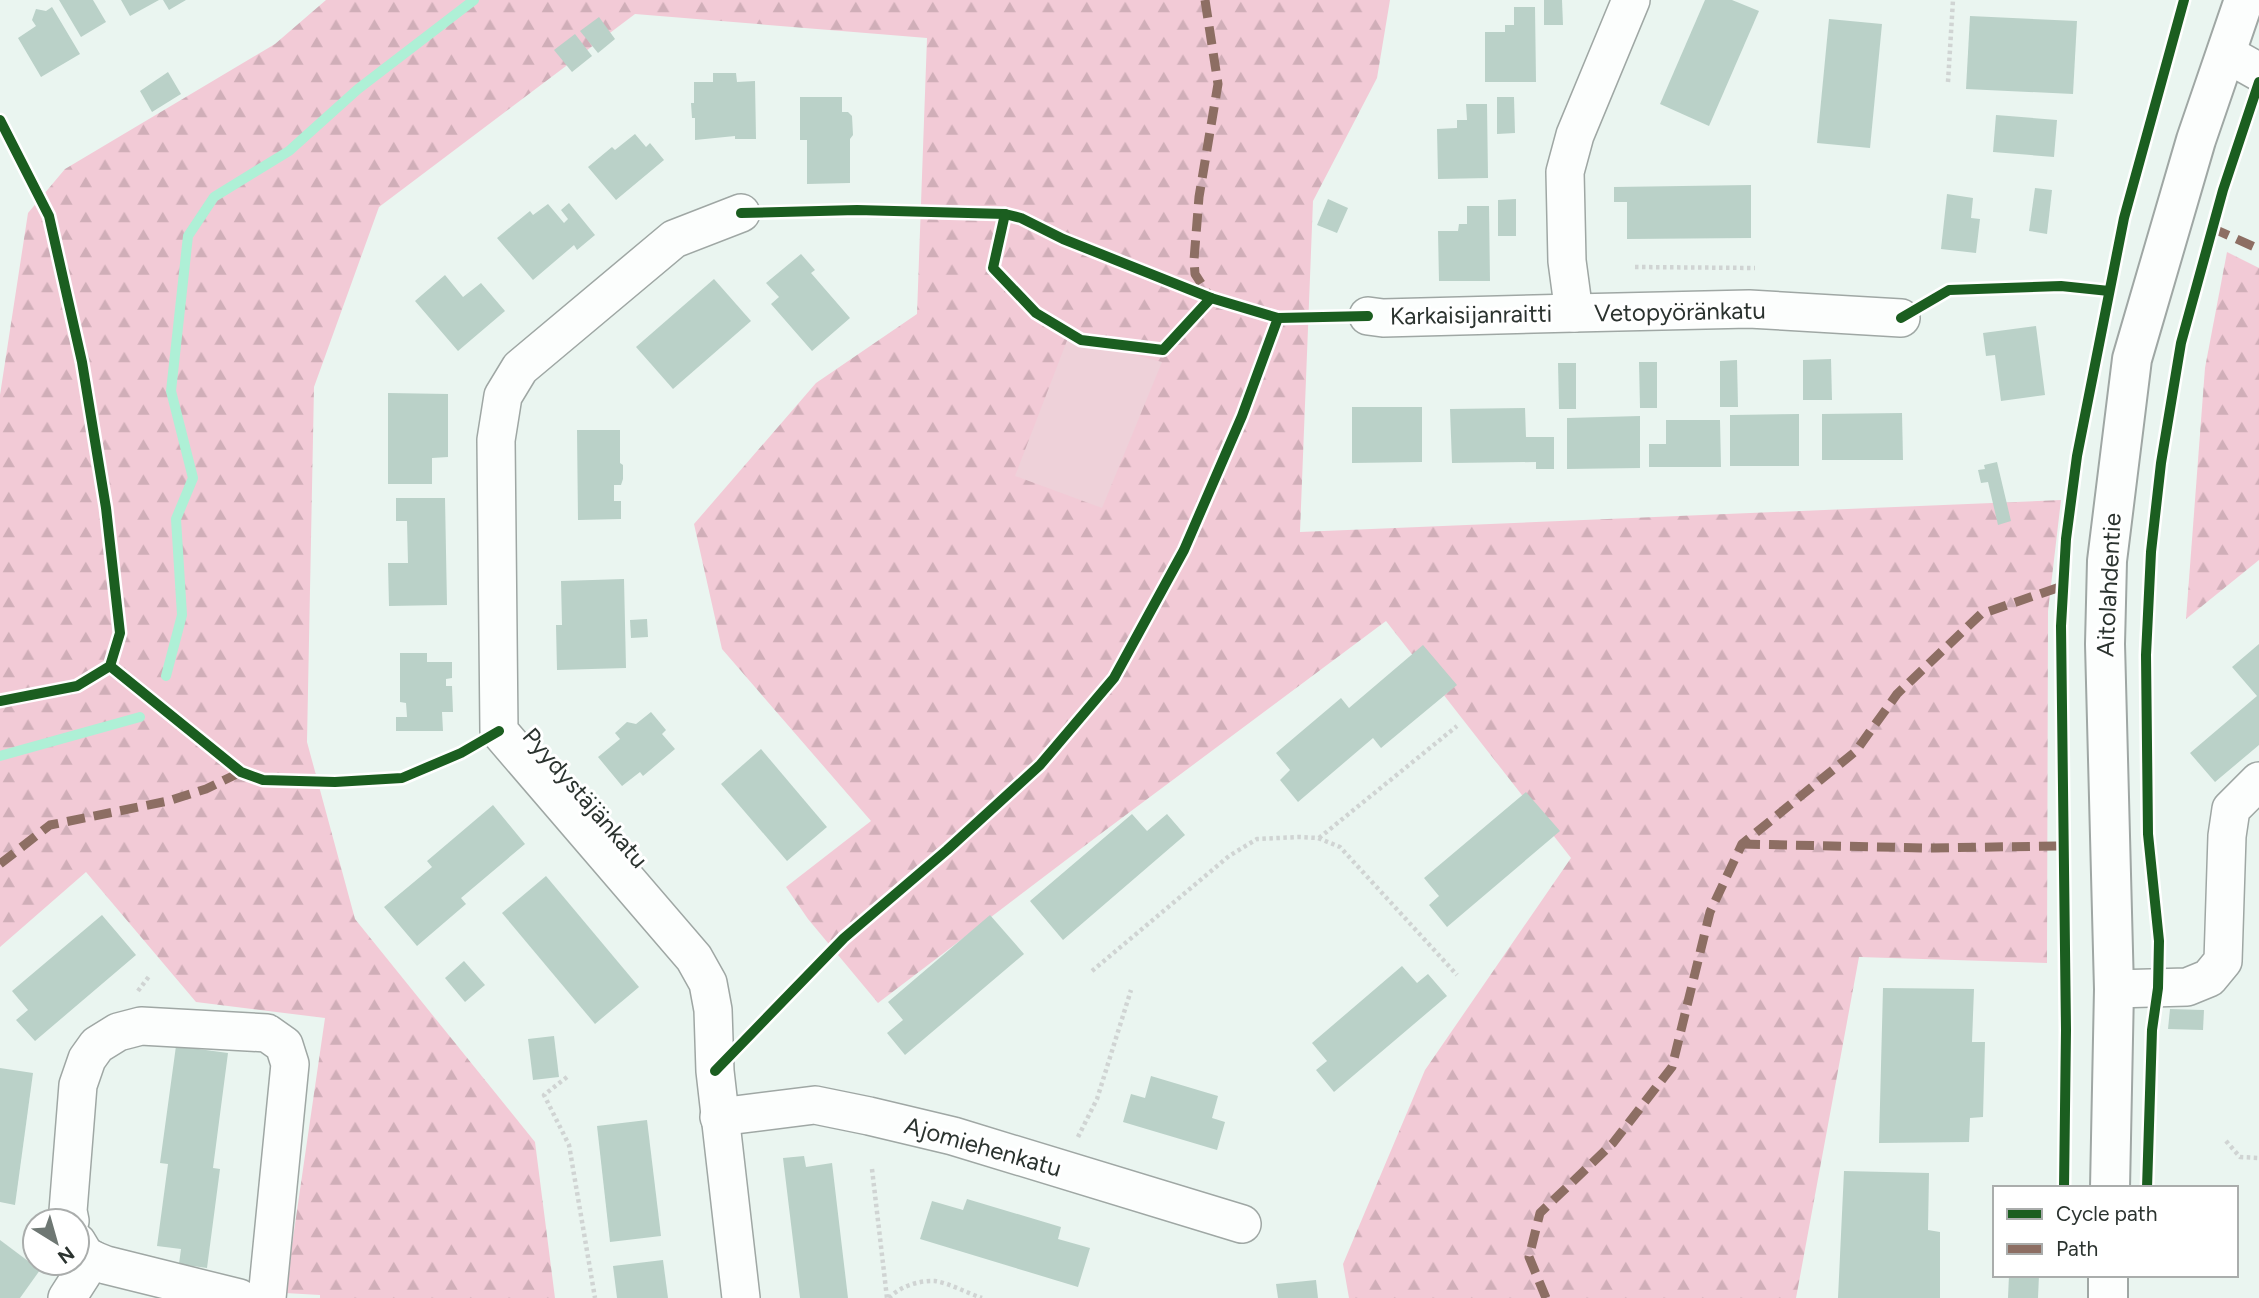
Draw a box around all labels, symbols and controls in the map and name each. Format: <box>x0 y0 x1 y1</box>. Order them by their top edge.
street label: Vetopyöränkatu <box>1594 296 1766 327</box>
street label: Karkaisijanraitti <box>1390 299 1552 330</box>
street label: Aitolahdentie <box>2090 512 2127 658</box>
street label: Pyydystäjänkatu <box>517 722 654 874</box>
street label: Ajomiehenkatu <box>901 1110 1065 1183</box>
legend <box>1993 1186 2238 1277</box>
text: Cycle path <box>2056 1201 2157 1226</box>
north arrow <box>21 1207 91 1277</box>
text: Path <box>2056 1236 2098 1261</box>
text: N <box>53 1242 79 1269</box>

